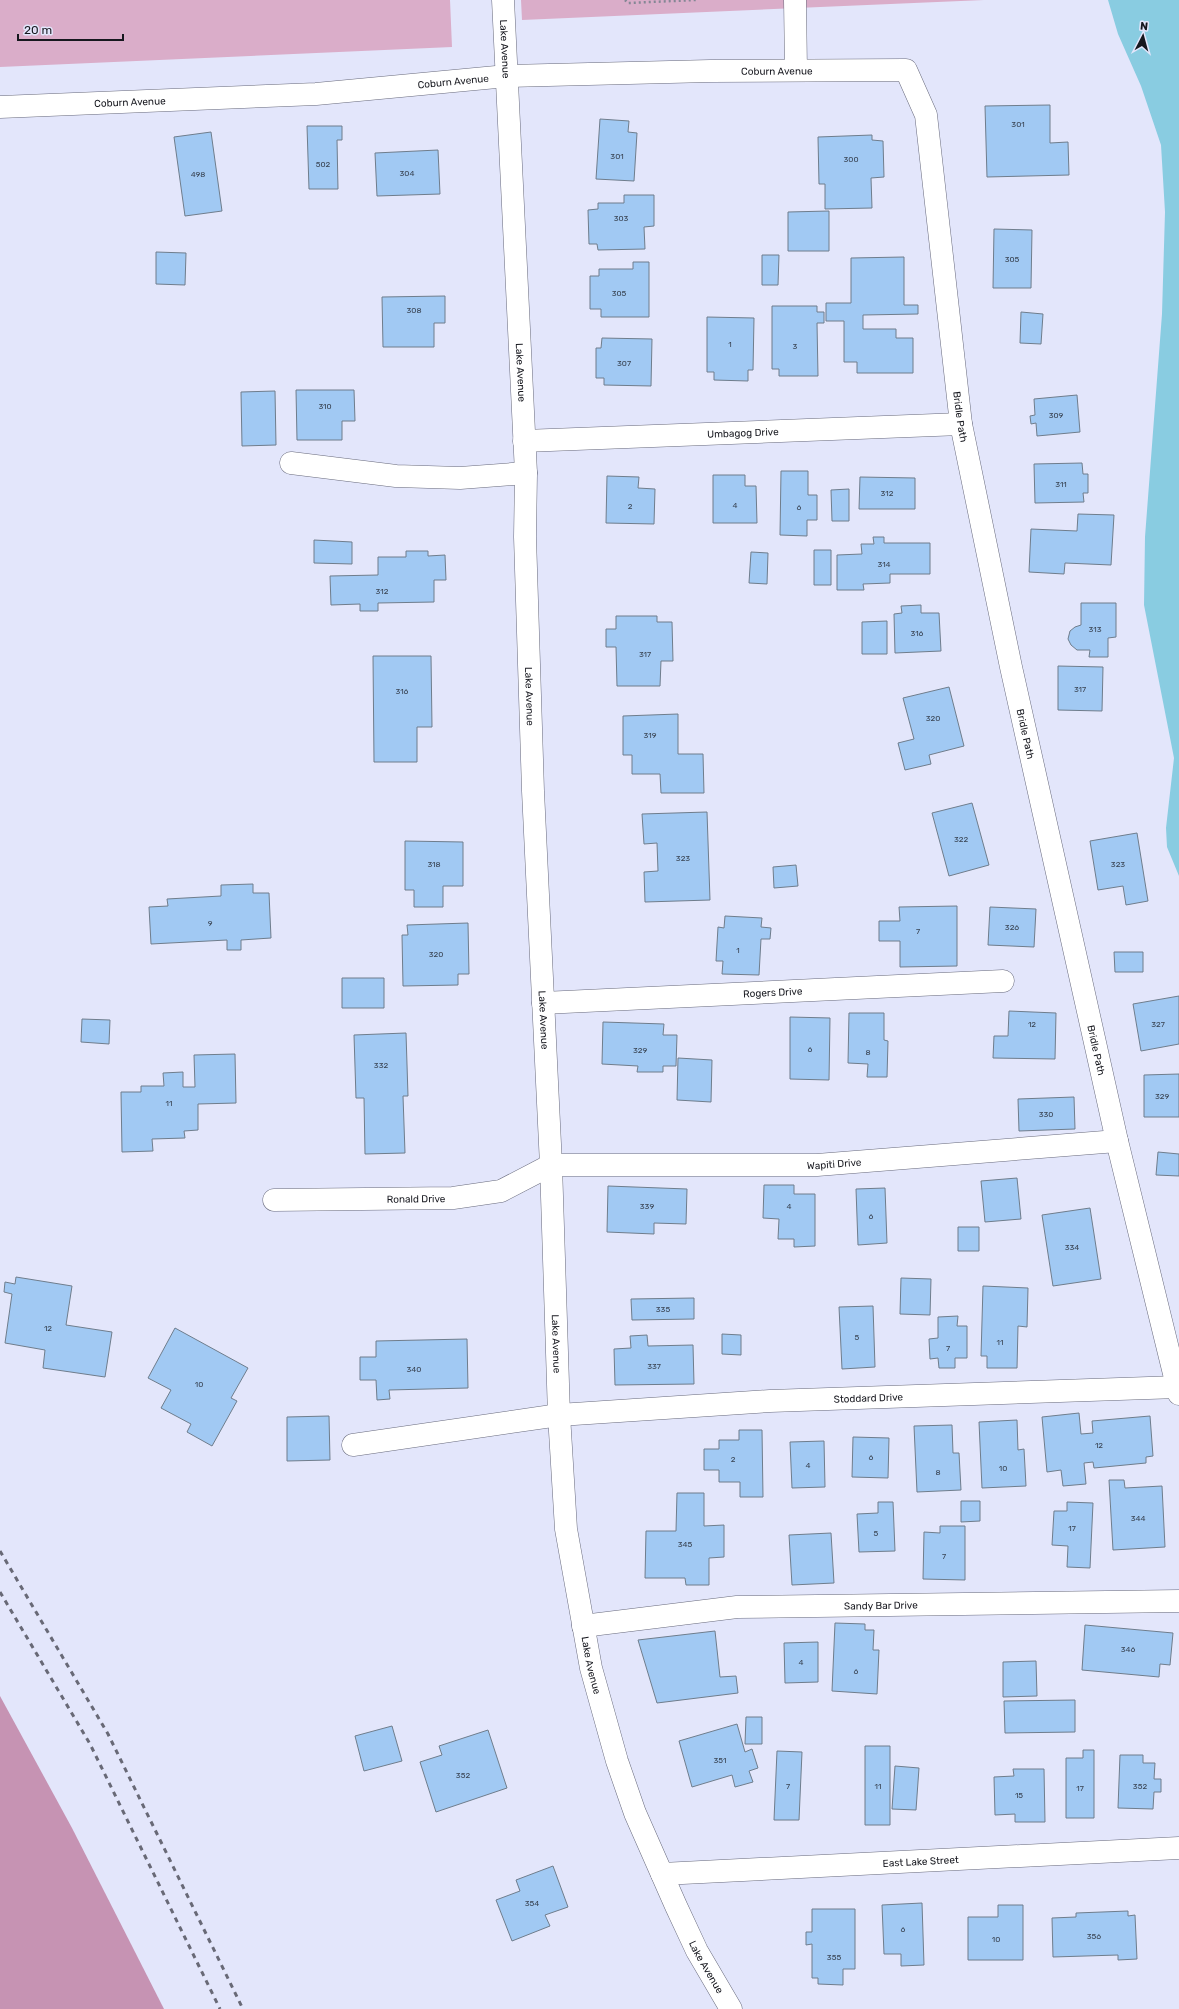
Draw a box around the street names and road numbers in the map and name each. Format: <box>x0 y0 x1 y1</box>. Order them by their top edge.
street label: Lake Avenue <box>497 19 512 79</box>
street label: Coburn Avenue <box>741 65 813 78</box>
street label: Coburn Avenue <box>417 73 490 91</box>
street label: Coburn Avenue <box>94 95 166 110</box>
street label: Lake Avenue <box>513 343 528 403</box>
street label: Bridle Path <box>950 391 970 443</box>
street label: Umbagog Drive <box>707 426 779 441</box>
street label: Lake Avenue <box>522 667 536 726</box>
street label: Bridle Path <box>1014 708 1036 760</box>
street label: Rogers Drive <box>743 986 803 1000</box>
street label: Lake Avenue <box>536 990 550 1050</box>
street label: Bridle Path <box>1084 1024 1107 1077</box>
street label: Wapiti Drive <box>807 1156 862 1172</box>
street label: Ronald Drive <box>387 1193 446 1206</box>
street label: Lake Avenue <box>549 1314 563 1374</box>
street label: Stoddard Drive <box>833 1391 904 1406</box>
street label: Sandy Bar Drive <box>844 1600 918 1613</box>
street label: Lake Avenue <box>578 1635 603 1696</box>
street label: East Lake Street <box>882 1854 959 1870</box>
street label: Lake Avenue <box>686 1939 726 1996</box>

